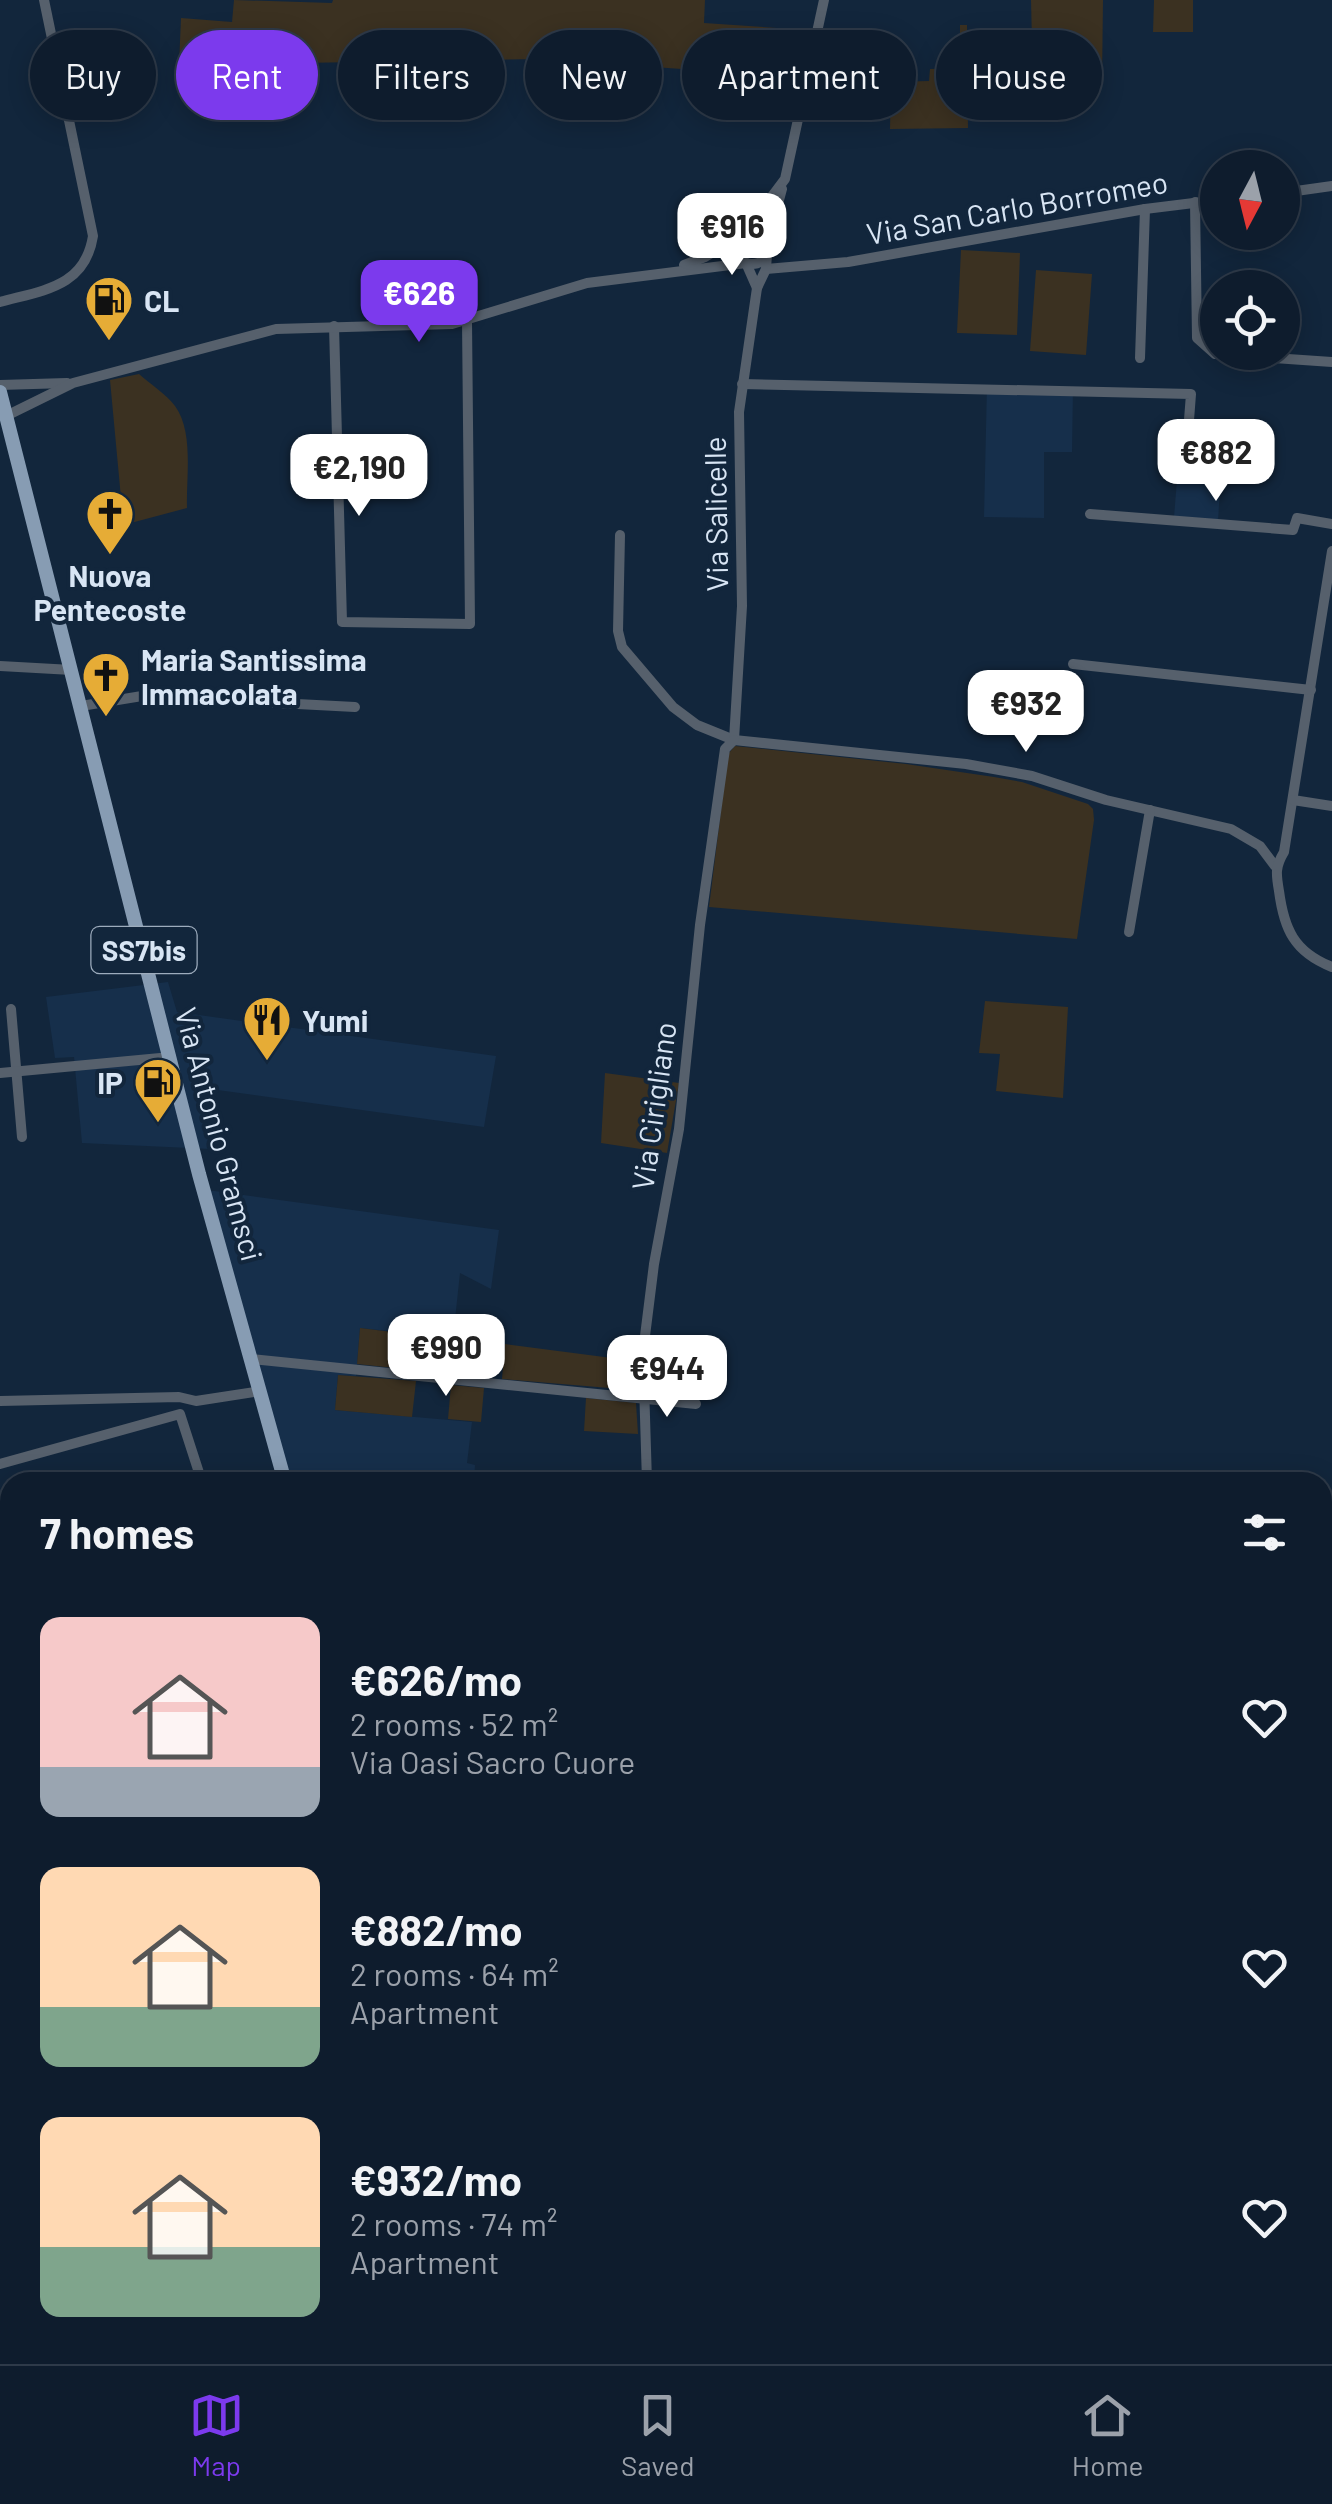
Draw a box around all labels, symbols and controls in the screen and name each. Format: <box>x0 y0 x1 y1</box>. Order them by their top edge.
chip: Buy <box>30 30 156 120</box>
chip: Rent <box>176 30 318 120</box>
chip: Filters <box>338 30 505 120</box>
chip: New <box>525 30 662 120</box>
chip: Apartment <box>682 30 916 120</box>
chip: House <box>936 30 1102 120</box>
north arrow <box>1200 150 1300 250</box>
map controls <box>1200 150 1300 370</box>
street label: Via San Carlo Borromeo <box>864 163 1170 251</box>
pin: €916 <box>673 193 791 278</box>
text: €916 <box>699 206 765 244</box>
pin: €626 <box>360 260 478 345</box>
button: locate <box>1200 270 1300 370</box>
text: €626 <box>383 273 455 311</box>
fuel station icon: CL <box>83 274 135 342</box>
place label: CL <box>144 282 179 318</box>
pin: €882 <box>1157 419 1275 504</box>
text: €882 <box>1180 432 1252 470</box>
pin: €2,190 <box>278 434 440 519</box>
street label: Via Salicelle <box>696 436 734 592</box>
text: €2,190 <box>312 447 406 485</box>
church icon: Nuova Pentecoste <box>84 488 136 556</box>
place label: Nuova Pentecoste <box>34 557 186 627</box>
place label: Maria Santissima Immacolata <box>141 641 367 711</box>
church icon: Maria Santissima Immacolata <box>80 650 132 718</box>
pin: €932 <box>967 670 1085 755</box>
text: €932 <box>990 683 1062 721</box>
road number: SS7bis <box>92 927 196 973</box>
restaurant icon: Yumi <box>241 994 293 1062</box>
place label: Yumi <box>302 1002 368 1038</box>
street label: Via Antonio Gramsci <box>169 1003 271 1265</box>
street label: Via Cirigliano <box>623 1020 683 1192</box>
fuel station icon: IP <box>132 1056 184 1124</box>
place label: IP <box>97 1064 123 1100</box>
pin: €990 <box>387 1314 505 1399</box>
text: €990 <box>410 1327 482 1365</box>
pin: €944 <box>608 1335 726 1420</box>
text: €944 <box>629 1348 705 1386</box>
icon: filters <box>1237 1505 1292 1560</box>
text: 7 homes <box>40 1507 194 1557</box>
text: €626/mo <box>350 1654 522 1704</box>
icon: home <box>120 1657 240 1777</box>
icon: heart <box>1237 1690 1292 1745</box>
text: 2 rooms · 52 m² <box>350 1704 558 1742</box>
text: Via Oasi Sacro Cuore <box>350 1742 635 1780</box>
text: €882/mo <box>350 1904 523 1954</box>
icon: home <box>120 1907 240 2027</box>
icon: heart <box>1237 1940 1292 1995</box>
text: 2 rooms · 64 m² <box>350 1954 559 1992</box>
text: Apartment <box>350 1992 499 2030</box>
text: €932/mo <box>350 2154 522 2204</box>
icon: home <box>120 2157 240 2277</box>
icon: heart <box>1237 2190 1292 2245</box>
text: 2 rooms · 74 m² <box>350 2204 557 2242</box>
text: Apartment <box>350 2242 499 2280</box>
tab: Map <box>189 2388 244 2482</box>
tab: Saved <box>621 2388 695 2482</box>
tab: Home <box>1072 2388 1143 2482</box>

